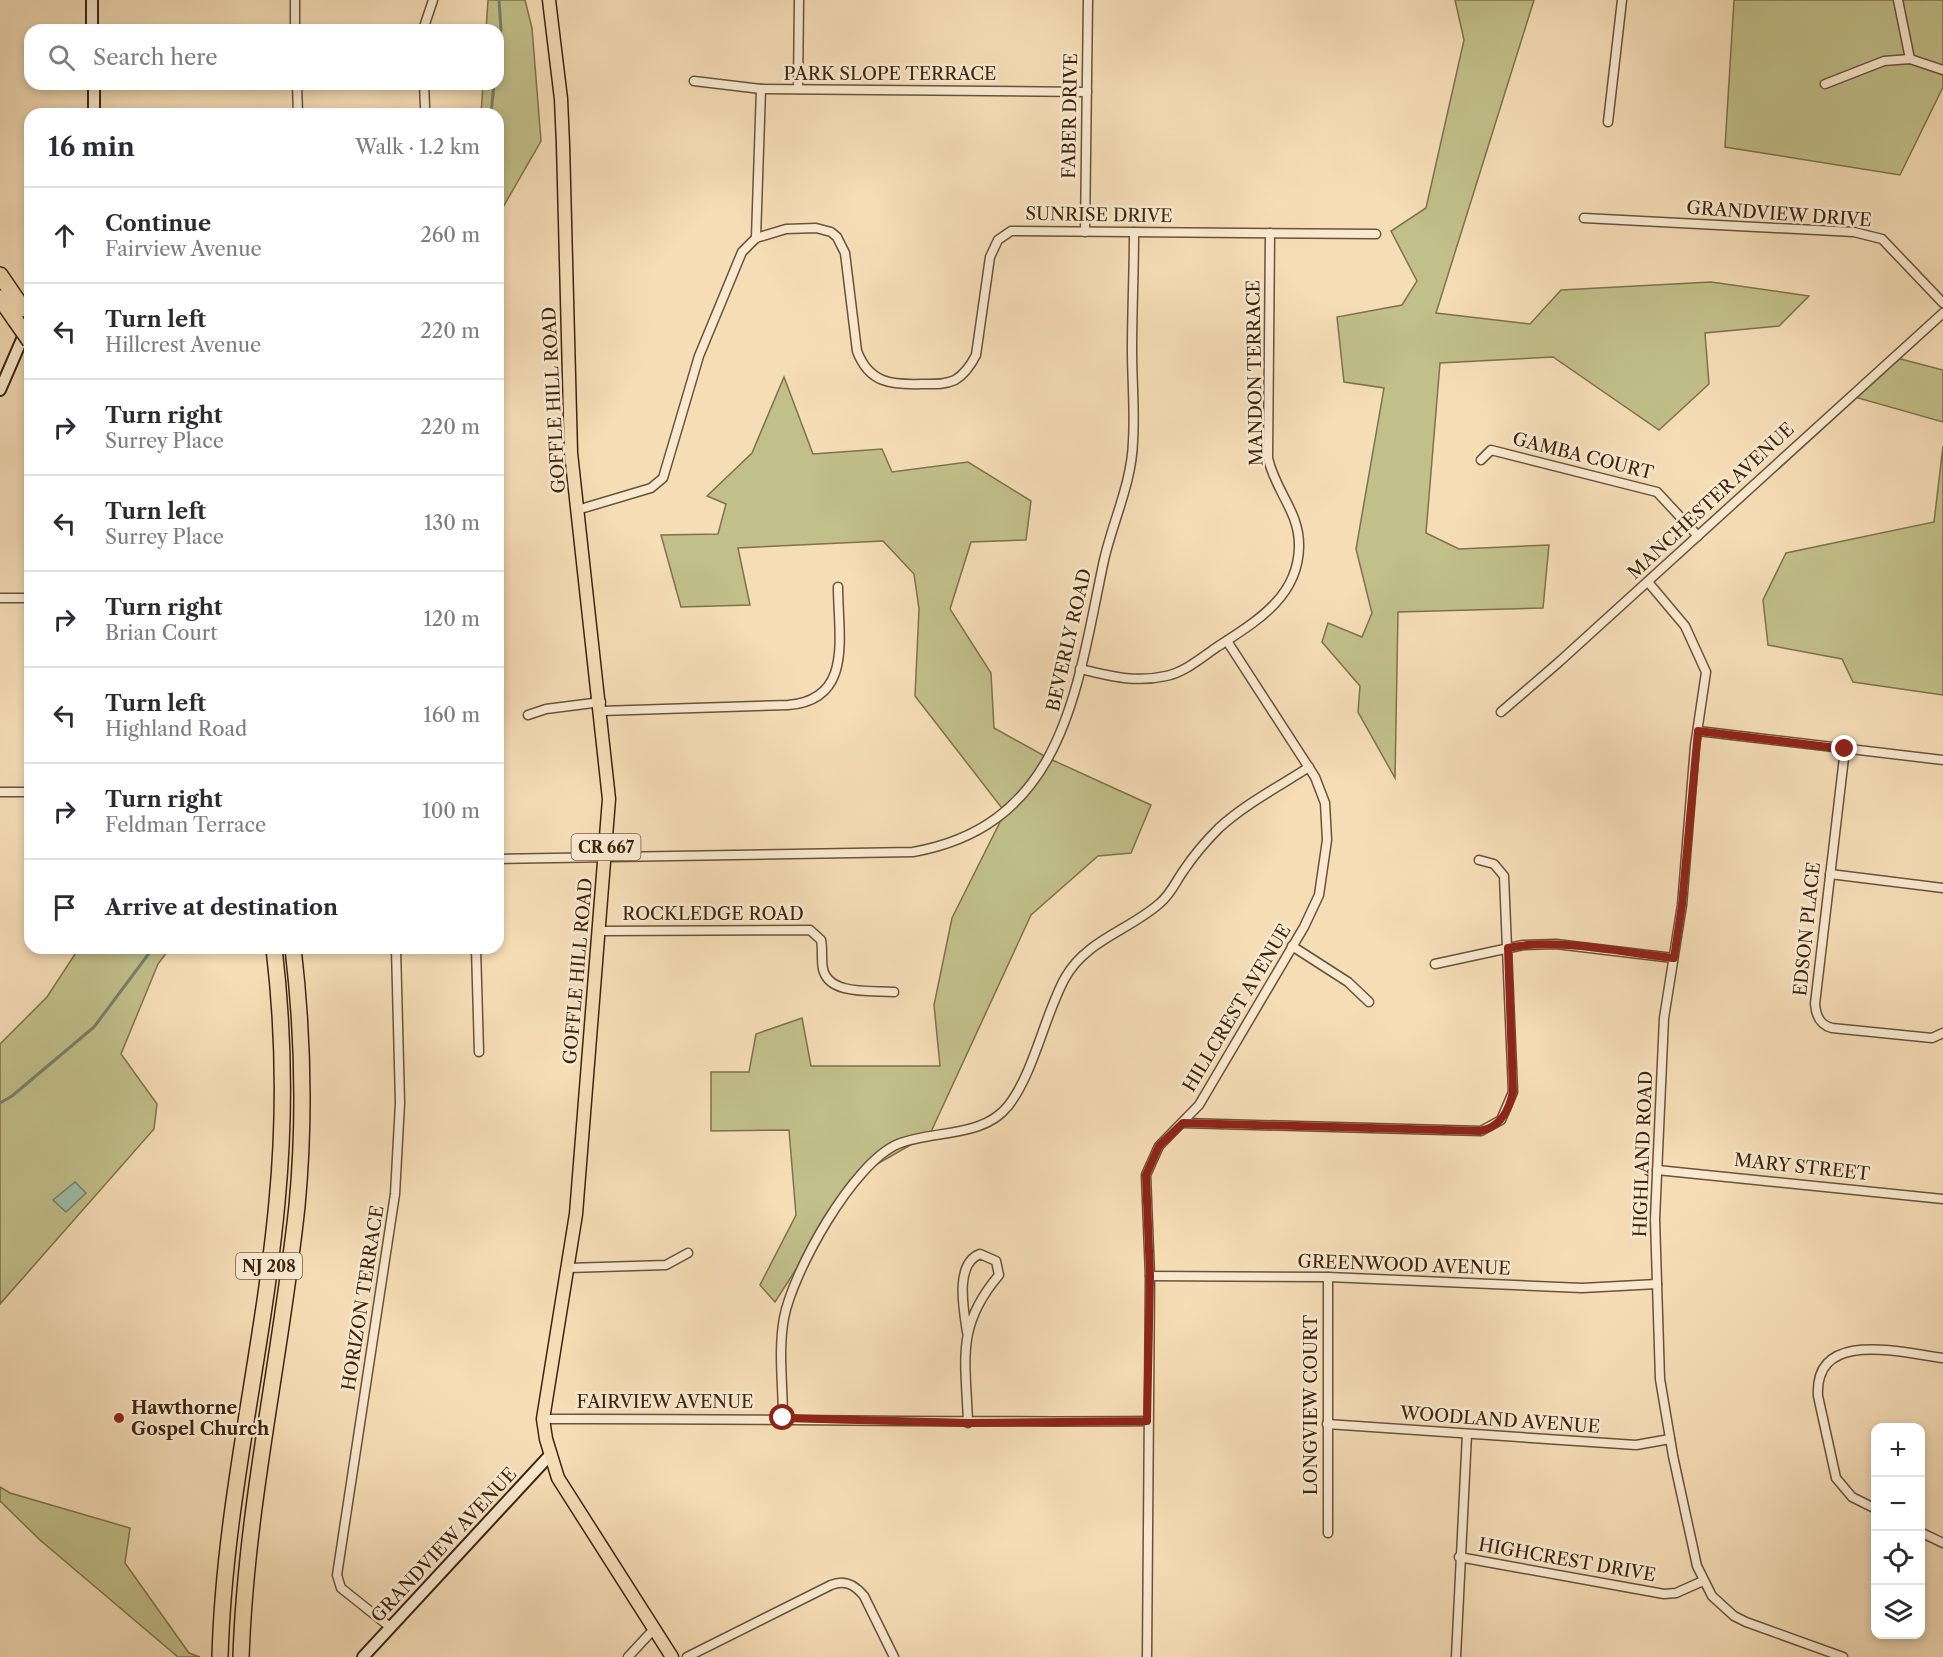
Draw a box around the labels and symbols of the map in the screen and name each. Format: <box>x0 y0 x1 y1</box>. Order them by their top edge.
street label: FABER DRIVE <box>1058 53 1082 179</box>
street label: PARK SLOPE TERRACE <box>784 63 996 85</box>
street label: GRANDVIEW DRIVE <box>1686 197 1872 231</box>
street label: SUNRISE DRIVE <box>1025 203 1173 227</box>
street label: MANDON TERRACE <box>1242 280 1268 466</box>
street label: GOFFLE HILL ROAD <box>538 306 570 494</box>
street label: MANCHESTER AVENUE <box>1623 418 1799 584</box>
street label: GAMBA COURT <box>1510 428 1656 484</box>
street label: BEVERLY ROAD <box>1042 566 1096 714</box>
route end <box>1831 735 1857 761</box>
road number: CR 667 <box>572 834 640 860</box>
street label: EDSON PLACE <box>1789 861 1825 997</box>
street label: GOFFLE HILL ROAD <box>559 877 597 1065</box>
street label: ROCKLEDGE ROAD <box>622 903 804 925</box>
street label: HILLCREST AVENUE <box>1178 920 1296 1096</box>
street label: HIGHLAND ROAD <box>1629 1070 1657 1238</box>
street label: MARY STREET <box>1733 1149 1872 1185</box>
street label: HORIZON TERRACE <box>337 1204 389 1392</box>
street label: GREENWOOD AVENUE <box>1297 1250 1511 1280</box>
road number: NJ 208 <box>236 1253 302 1279</box>
street label: LONGVIEW COURT <box>1300 1314 1322 1495</box>
street label: FAIRVIEW AVENUE <box>577 1391 753 1413</box>
place label: Hawthorne Gospel Church <box>131 1397 270 1440</box>
street label: WOODLAND AVENUE <box>1398 1402 1601 1438</box>
route start <box>769 1404 795 1430</box>
marker: Hawthorne Gospel Church <box>112 1411 126 1425</box>
street label: GRANDVIEW AVENUE <box>367 1463 521 1627</box>
street label: HIGHCREST DRIVE <box>1477 1534 1657 1586</box>

